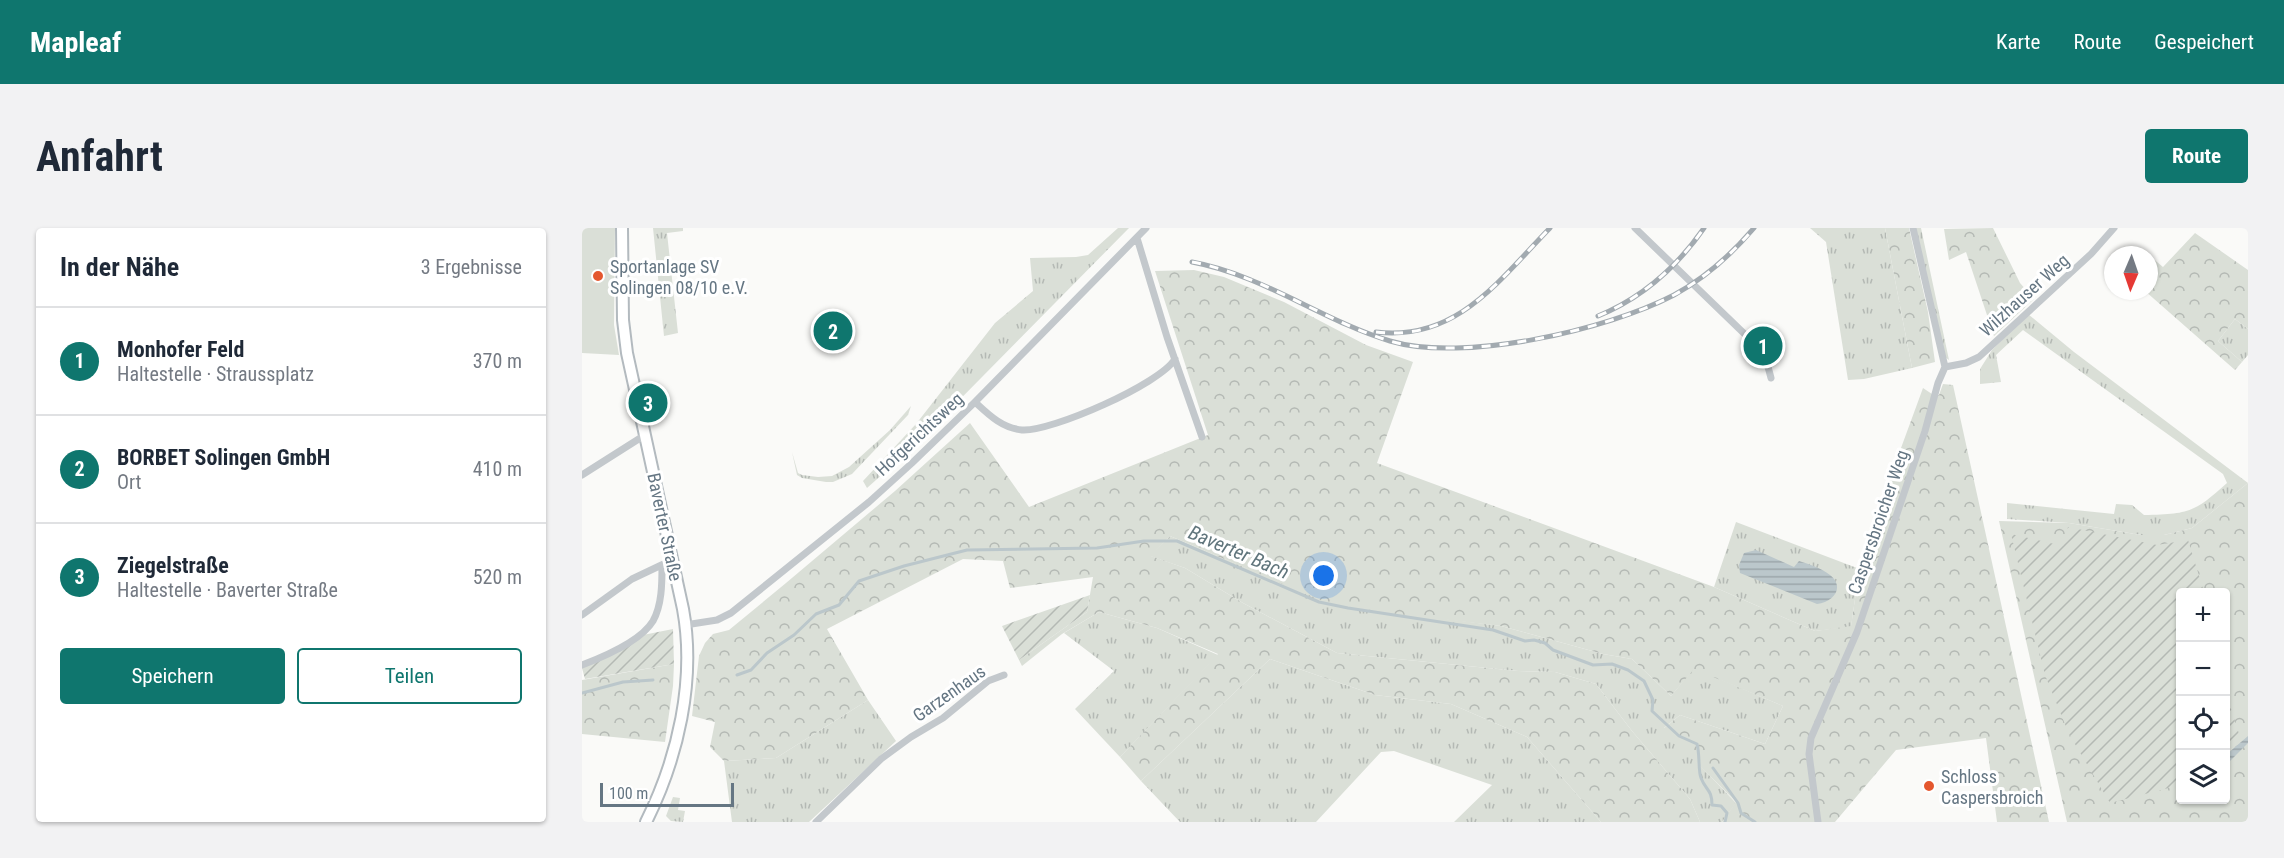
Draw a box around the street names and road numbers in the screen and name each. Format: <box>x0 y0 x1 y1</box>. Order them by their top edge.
street label: Wilzhauser Weg <box>1975 249 2073 341</box>
street label: Hofgerichtsweg <box>871 388 967 480</box>
street label: Caspersbroicher Weg <box>1843 447 1913 597</box>
street label: Baverter Straße <box>643 471 687 583</box>
street label: Garzenhaus <box>909 660 989 726</box>

